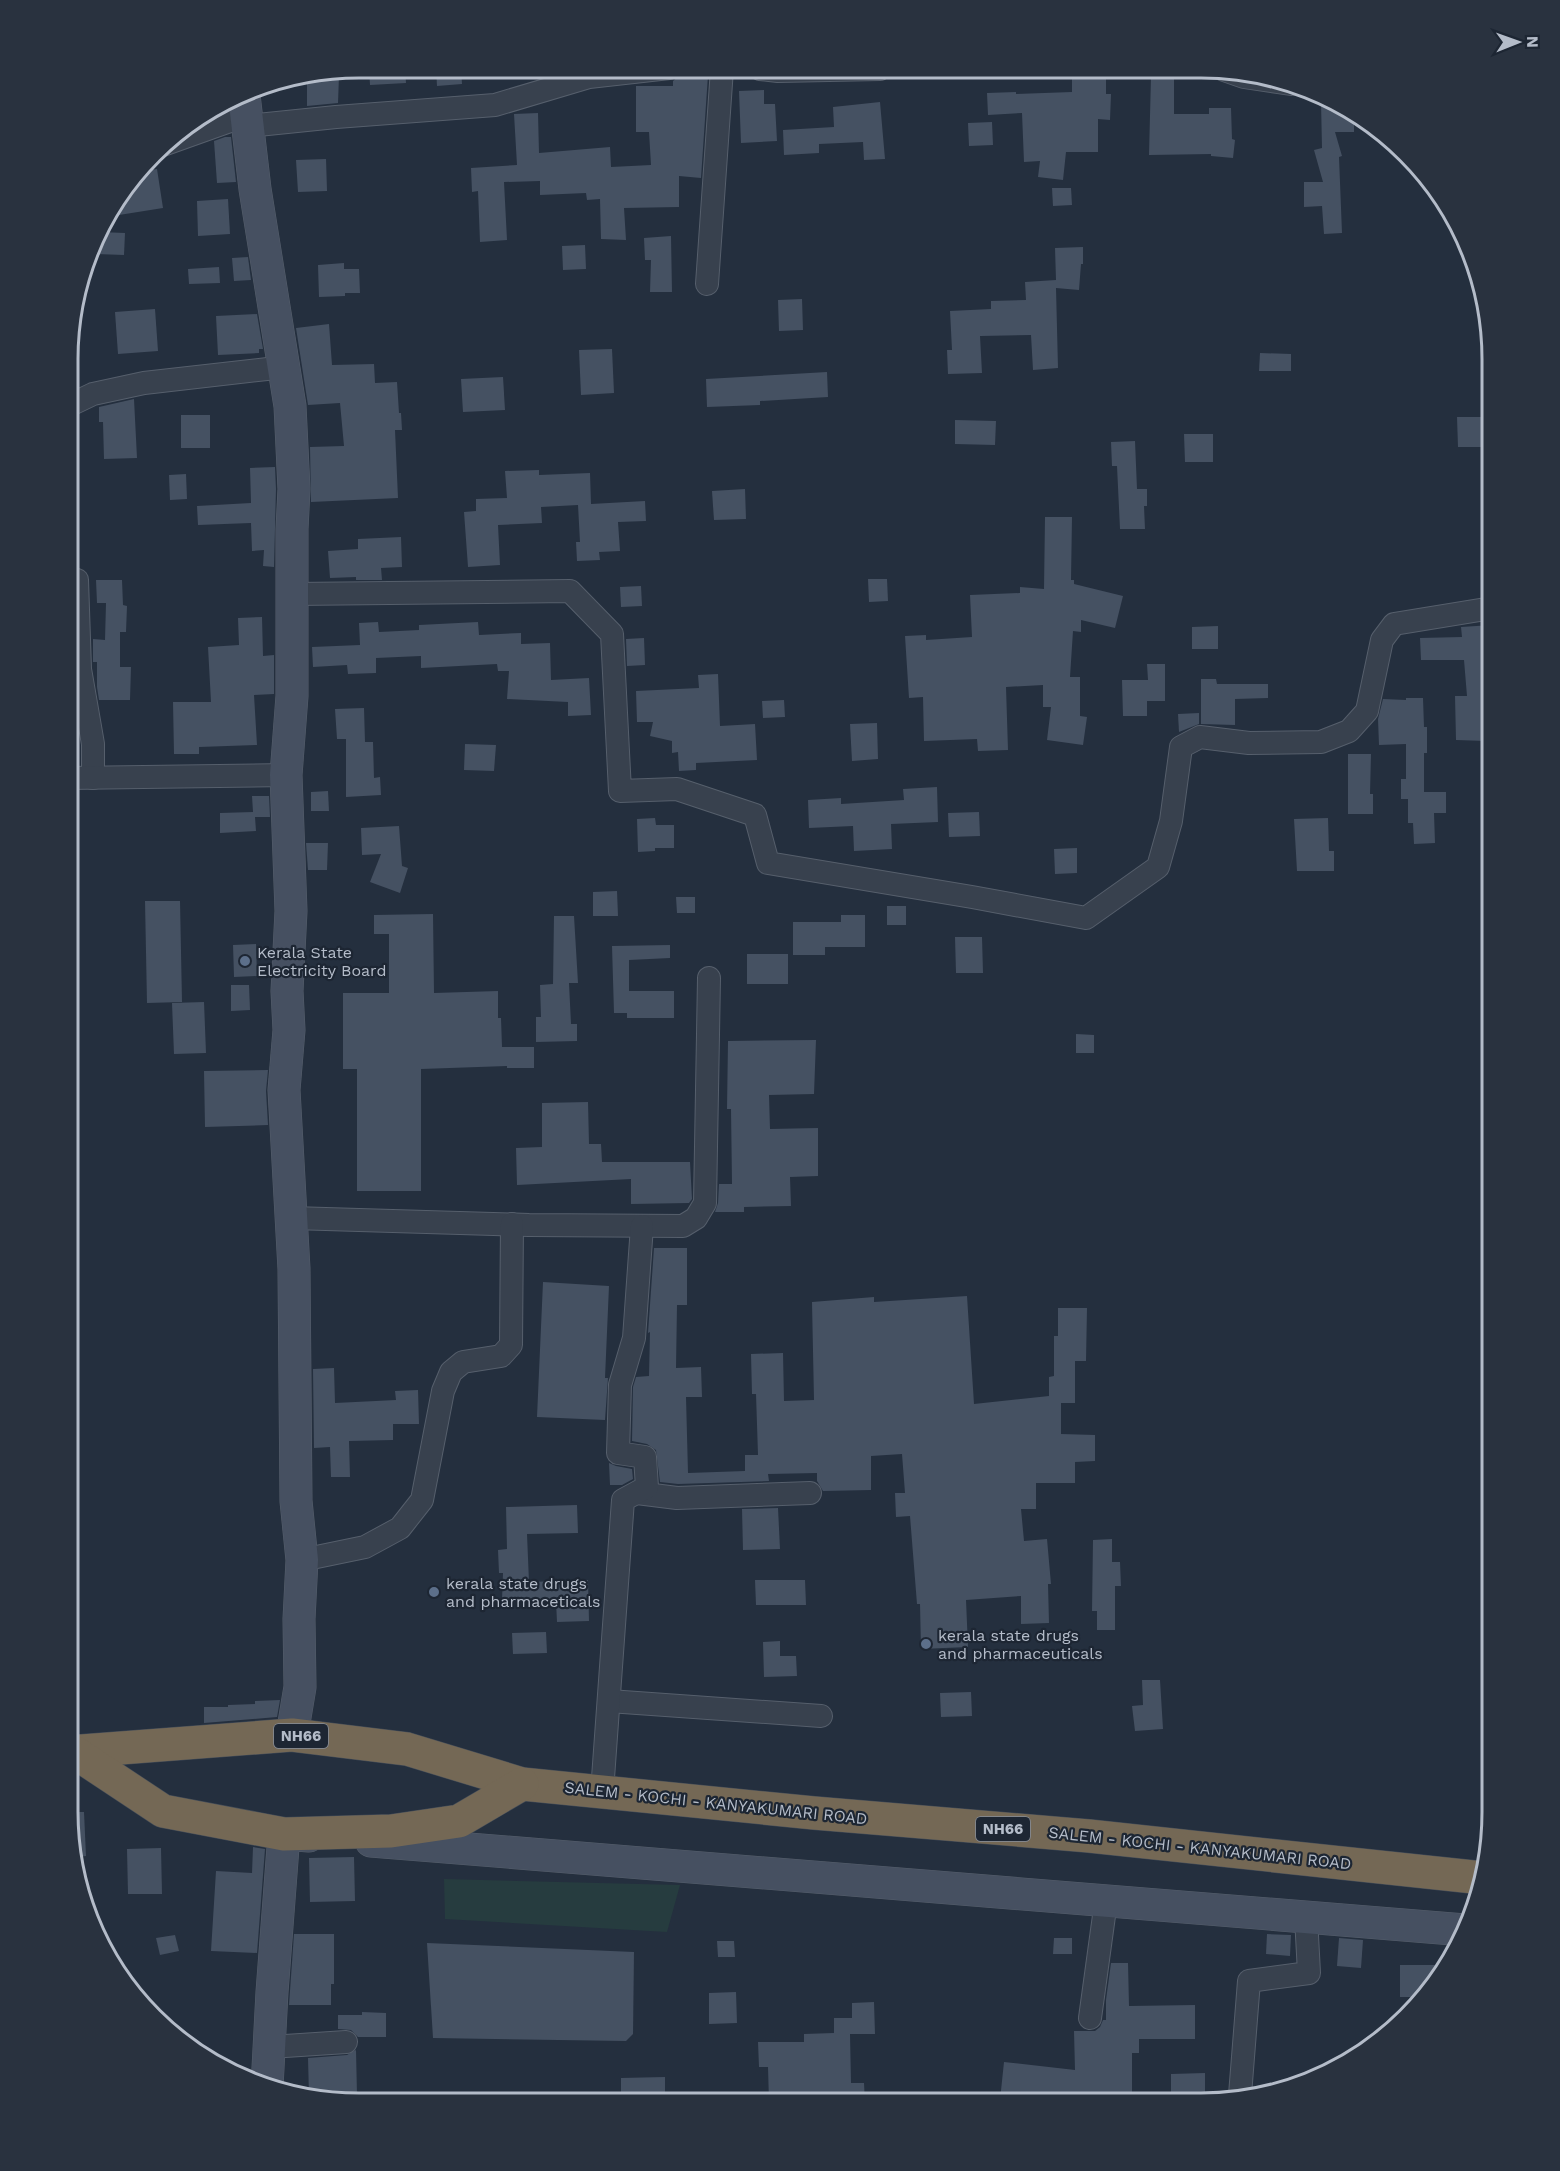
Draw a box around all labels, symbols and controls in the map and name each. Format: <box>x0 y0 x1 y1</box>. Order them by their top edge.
north arrow <box>1488 12 1548 72</box>
text: N <box>1523 36 1542 48</box>
place label: Kerala State Electricity Board <box>257 943 386 980</box>
marker: Kerala State Electricity Board <box>238 954 252 968</box>
place label: kerala state drugs and pharmaceticals <box>446 1574 601 1611</box>
marker: kerala state drugs and pharmaceticals <box>427 1585 441 1599</box>
place label: kerala state drugs and pharmaceuticals <box>938 1626 1103 1663</box>
marker: kerala state drugs and pharmaceuticals <box>919 1637 933 1651</box>
road number: NH66 <box>274 1724 328 1748</box>
street label: SALEM - KOCHI - KANYAKUMARI ROAD <box>564 1778 868 1828</box>
road number: NH66 <box>976 1817 1030 1841</box>
street label: SALEM - KOCHI - KANYAKUMARI ROAD <box>1048 1823 1352 1873</box>

